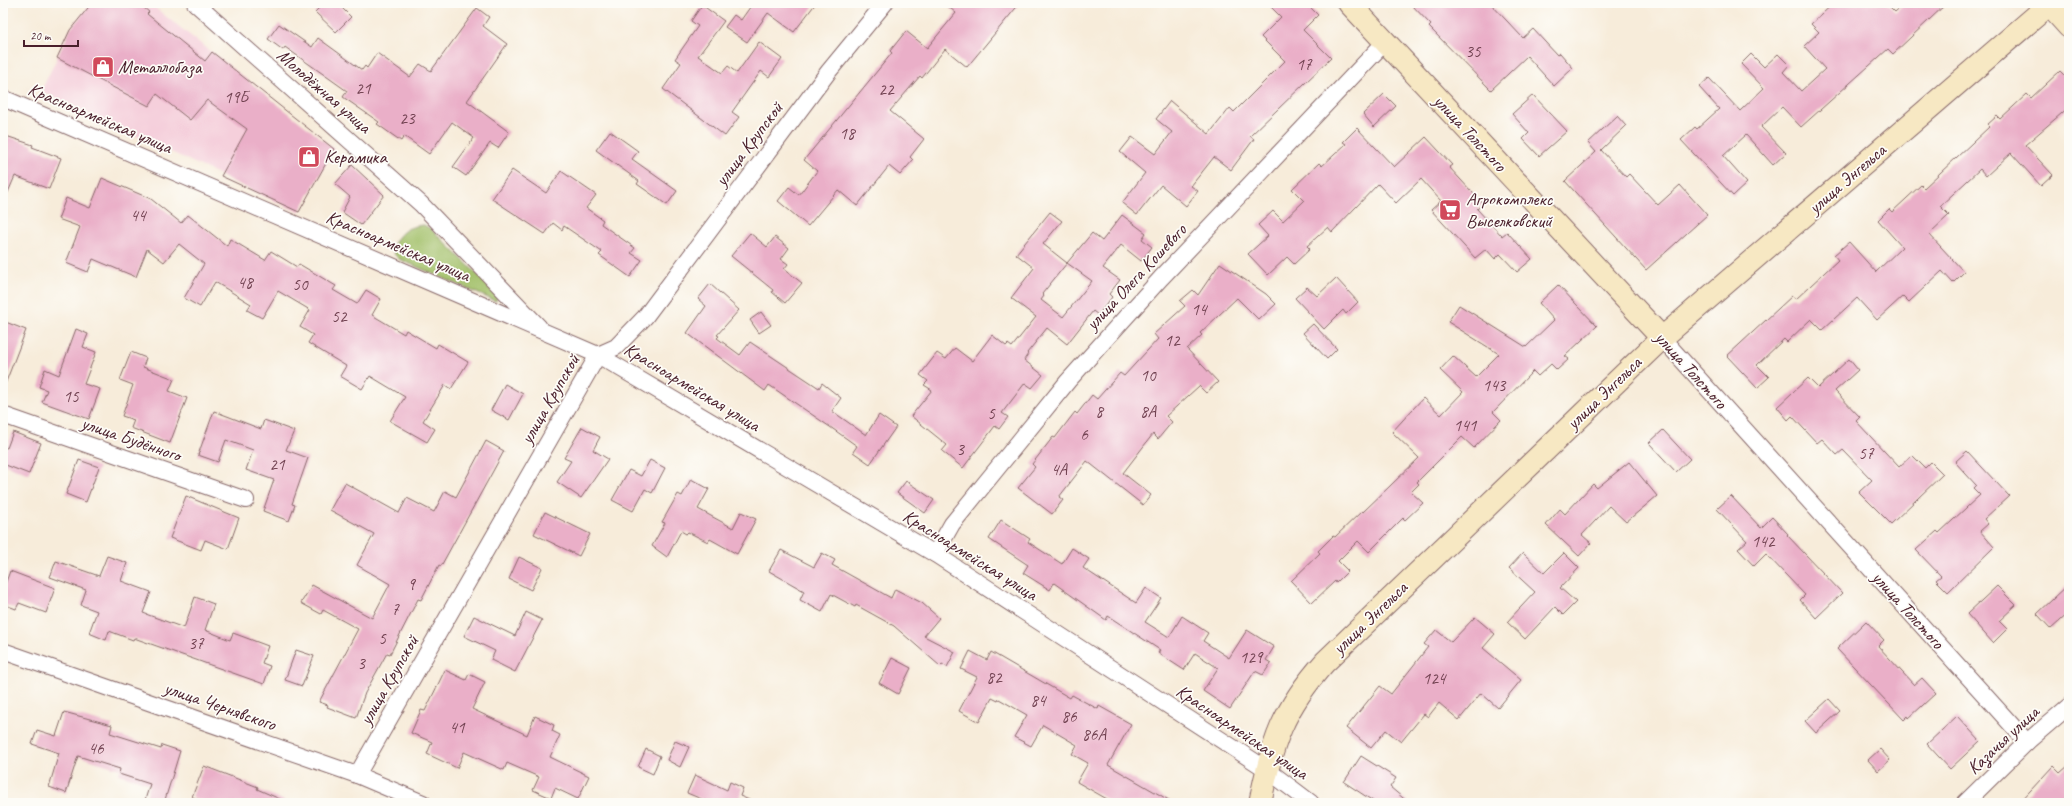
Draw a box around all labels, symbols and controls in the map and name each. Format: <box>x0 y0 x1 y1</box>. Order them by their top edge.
scale bar <box>24 22 78 48</box>
text: 20 m <box>30 28 52 44</box>
house number: 35 <box>1465 41 1482 62</box>
street label: Молодёжная улица <box>272 43 377 139</box>
shop icon: Металлобаза <box>90 54 116 80</box>
house number: 17 <box>1296 54 1313 75</box>
place label: Металлобаза <box>118 55 203 79</box>
street label: Красноармейская улица <box>24 77 177 160</box>
house number: 21 <box>355 78 372 99</box>
house number: 22 <box>878 79 895 100</box>
house number: 19Б <box>224 87 251 108</box>
street label: улица Толстого <box>1427 89 1513 178</box>
street label: улица Крупской <box>709 96 789 192</box>
house number: 23 <box>399 108 416 129</box>
house number: 18 <box>839 123 857 144</box>
street label: улица Энгельса <box>1802 138 1892 220</box>
shop icon: Керамика <box>296 144 322 170</box>
place label: Керамика <box>324 145 388 169</box>
place label: Агрокомплекс Выселковский <box>1466 187 1553 233</box>
supermarket icon: Агрокомплекс Выселковский <box>1437 197 1463 223</box>
house number: 44 <box>130 205 148 226</box>
street label: Красноармейская улица <box>322 205 475 288</box>
street label: улица Олега Кошевого <box>1080 218 1193 336</box>
house number: 48 <box>237 272 255 293</box>
house number: 50 <box>292 274 309 295</box>
house number: 14 <box>1191 299 1209 320</box>
house number: 52 <box>331 306 348 327</box>
street label: улица Толстого <box>1649 325 1733 415</box>
house number: 12 <box>1164 330 1181 351</box>
street label: Красноармейская улица <box>620 337 765 438</box>
street label: улица Крупской <box>514 349 586 449</box>
street label: улица Энгельса <box>1561 350 1648 436</box>
house number: 10 <box>1140 365 1157 386</box>
house number: 143 <box>1483 375 1507 396</box>
house number: 15 <box>63 386 80 407</box>
house number: 8 <box>1095 401 1105 422</box>
house number: 8А <box>1140 401 1158 422</box>
house number: 5 <box>987 403 996 424</box>
street label: улица Будённого <box>77 410 186 468</box>
house number: 141 <box>1454 415 1478 436</box>
house number: 6 <box>1080 424 1089 445</box>
house number: 3 <box>956 439 965 460</box>
house number: 57 <box>1858 443 1875 464</box>
house number: 21 <box>269 454 286 475</box>
house number: 4А <box>1051 459 1069 480</box>
street label: Красноармейская улица <box>898 504 1043 607</box>
house number: 142 <box>1752 531 1776 552</box>
street label: улица Толстого <box>1866 565 1950 655</box>
house number: 9 <box>407 574 416 595</box>
street label: улица Энгельса <box>1327 575 1414 661</box>
house number: 7 <box>391 599 400 620</box>
house number: 5 <box>378 628 387 649</box>
street label: улица Крупской <box>353 630 425 730</box>
house number: 37 <box>188 633 205 654</box>
house number: 129 <box>1240 647 1264 668</box>
house number: 3 <box>357 653 366 674</box>
house number: 82 <box>986 667 1003 688</box>
house number: 124 <box>1423 668 1448 689</box>
street label: улица Чернявского <box>160 675 280 737</box>
street label: Красноармейская улица <box>1171 679 1314 786</box>
house number: 84 <box>1030 690 1048 711</box>
street label: Казачья улица <box>1962 699 2046 780</box>
house number: 86 <box>1061 706 1078 727</box>
house number: 41 <box>449 717 466 738</box>
house number: 86А <box>1082 724 1107 745</box>
house number: 46 <box>88 738 105 759</box>

